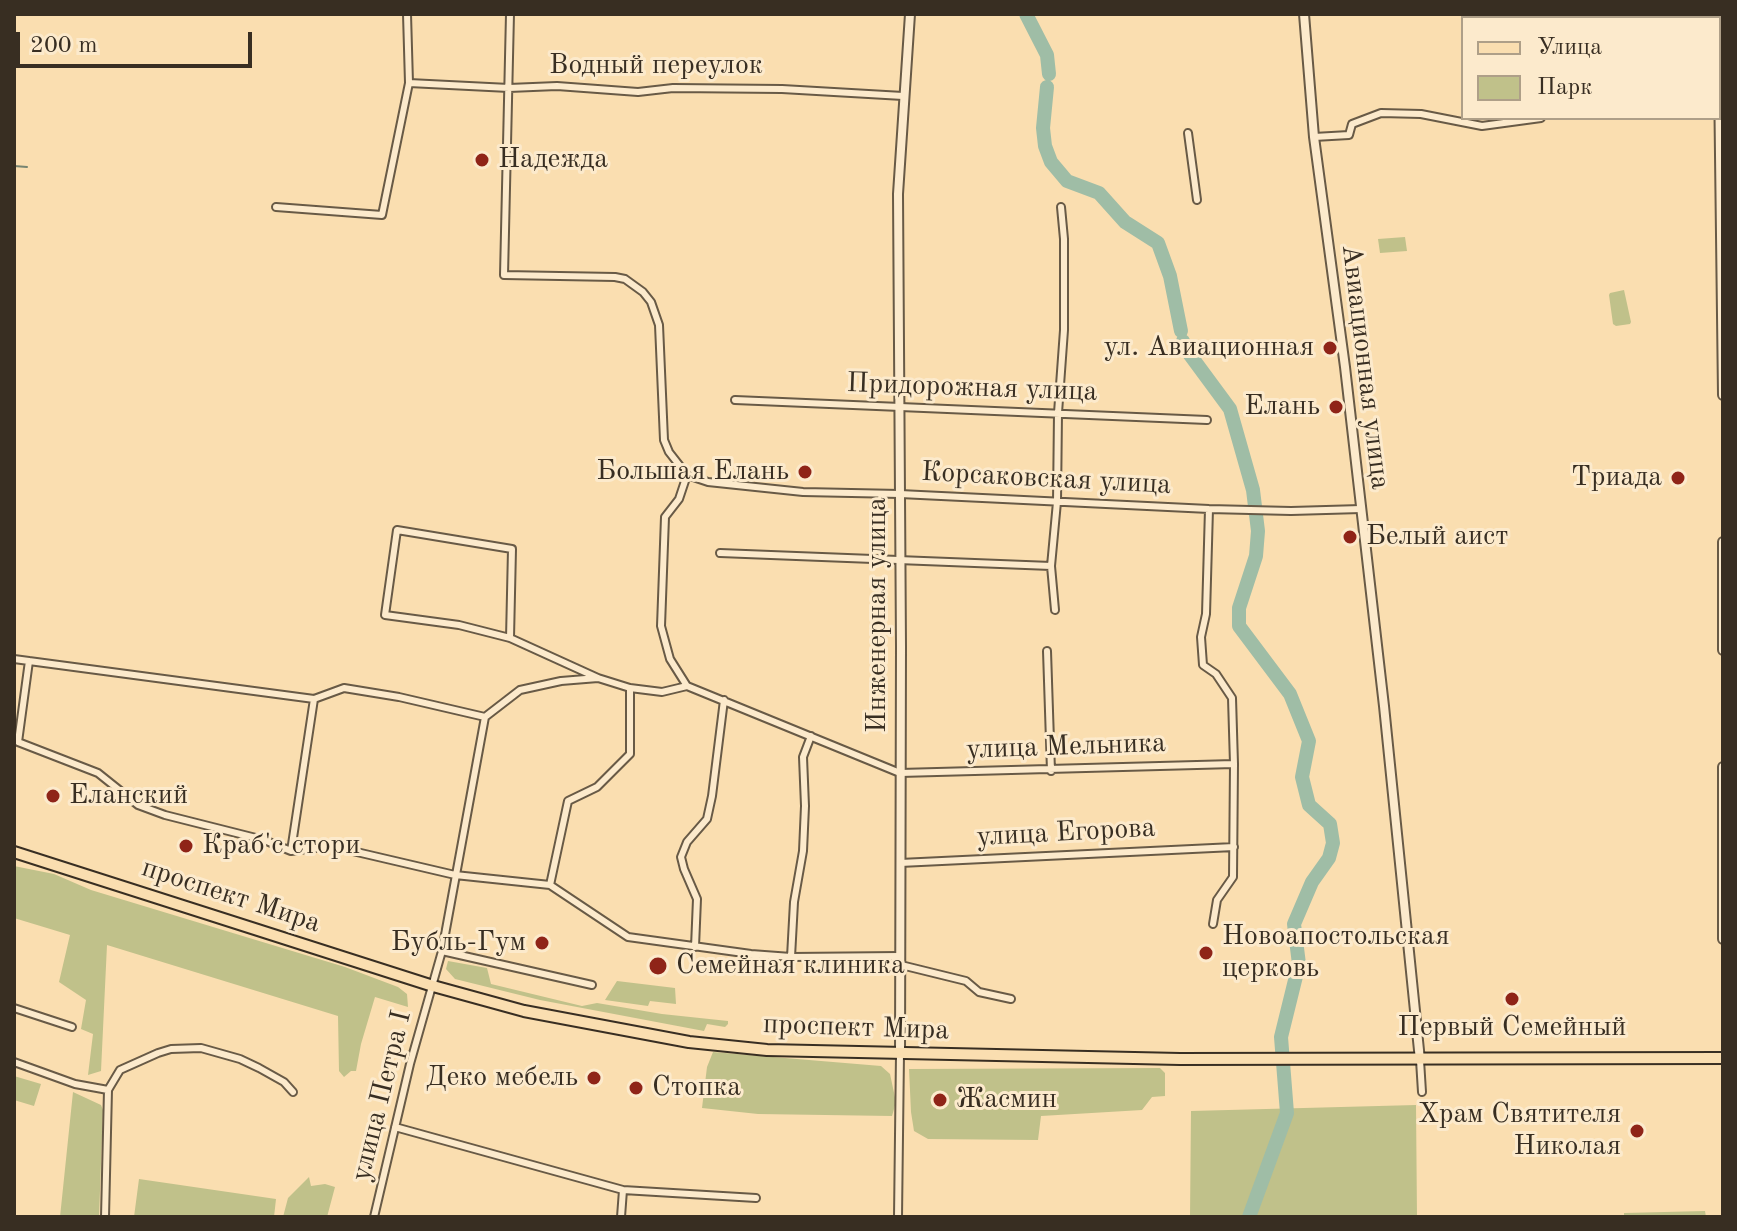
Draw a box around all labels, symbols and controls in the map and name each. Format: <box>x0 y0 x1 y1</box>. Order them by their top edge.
scale bar <box>20 16 256 66</box>
legend <box>1461 16 1721 120</box>
text: 200 m <box>30 34 98 58</box>
text: Улица <box>1537 36 1602 60</box>
street label: Водный переулок <box>549 49 763 83</box>
text: Парк <box>1537 76 1592 100</box>
place label: Надежда <box>498 143 608 177</box>
marker: Надежда <box>473 151 491 169</box>
street label: Авиационная улица <box>1333 243 1397 491</box>
place label: ул. Авиационная <box>1104 331 1314 365</box>
marker: ул. Авиационная <box>1321 339 1339 357</box>
street label: Придорожная улица <box>846 367 1098 409</box>
place label: Елань <box>1244 390 1320 424</box>
marker: Елань <box>1327 398 1345 416</box>
place label: Большая Елань <box>596 455 789 489</box>
street label: Корсаковская улица <box>920 456 1172 502</box>
place label: Триада <box>1571 461 1662 495</box>
marker: Большая Елань <box>796 463 814 481</box>
marker: Триада <box>1669 469 1687 487</box>
street label: Инженерная улица <box>861 497 895 733</box>
place label: Белый аист <box>1366 520 1509 554</box>
marker: Белый аист <box>1341 528 1359 546</box>
street label: улица Мельника <box>966 727 1166 767</box>
place label: Еланский <box>69 779 188 813</box>
marker: Еланский <box>44 787 62 805</box>
street label: улица Егорова <box>976 812 1156 854</box>
place label: Краб'с стори <box>202 829 360 863</box>
marker: Краб'с стори <box>177 837 195 855</box>
street label: проспект Мира <box>137 851 325 941</box>
place label: Новоапостольская церковь <box>1222 920 1449 986</box>
place label: Бубль-Гум <box>391 926 526 960</box>
marker: Бубль-Гум <box>533 934 551 952</box>
marker: Новоапостольская церковь <box>1197 944 1215 962</box>
place label: Семейная клиника <box>676 949 905 983</box>
marker: Семейная клиника <box>647 955 669 977</box>
marker: Первый Семейный <box>1503 990 1521 1008</box>
street label: улица Петра I <box>345 1007 419 1185</box>
street label: проспект Мира <box>762 1008 950 1048</box>
place label: Первый Семейный <box>1398 1011 1626 1045</box>
place label: Деко мебель <box>426 1061 578 1095</box>
marker: Деко мебель <box>585 1069 603 1087</box>
place label: Стопка <box>652 1071 741 1105</box>
marker: Стопка <box>627 1079 645 1097</box>
place label: Жасмин <box>956 1083 1057 1117</box>
marker: Жасмин <box>931 1091 949 1109</box>
place label: Храм Святителя Николая <box>1418 1098 1621 1164</box>
marker: Храм Святителя Николая <box>1628 1122 1646 1140</box>

